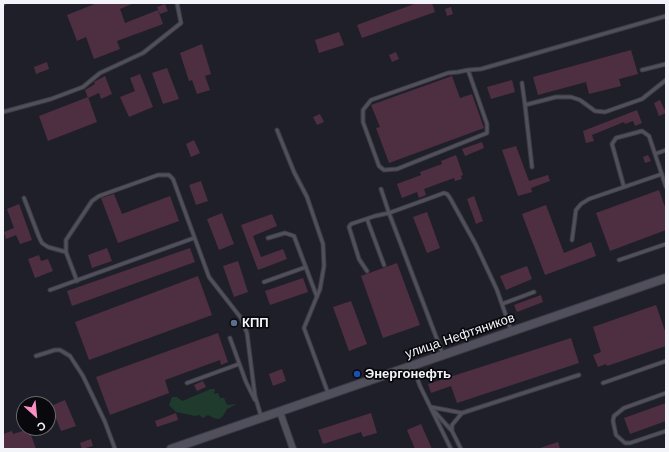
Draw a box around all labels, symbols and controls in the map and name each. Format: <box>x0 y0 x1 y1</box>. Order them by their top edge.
street label: улица Нефтяников <box>403 310 517 362</box>
place label: КПП <box>242 315 269 331</box>
marker: КПП <box>229 318 239 328</box>
place label: Энергонефть <box>365 366 451 382</box>
marker: Энергонефть <box>352 369 362 379</box>
north arrow <box>16 396 56 436</box>
text: С <box>35 419 48 434</box>

